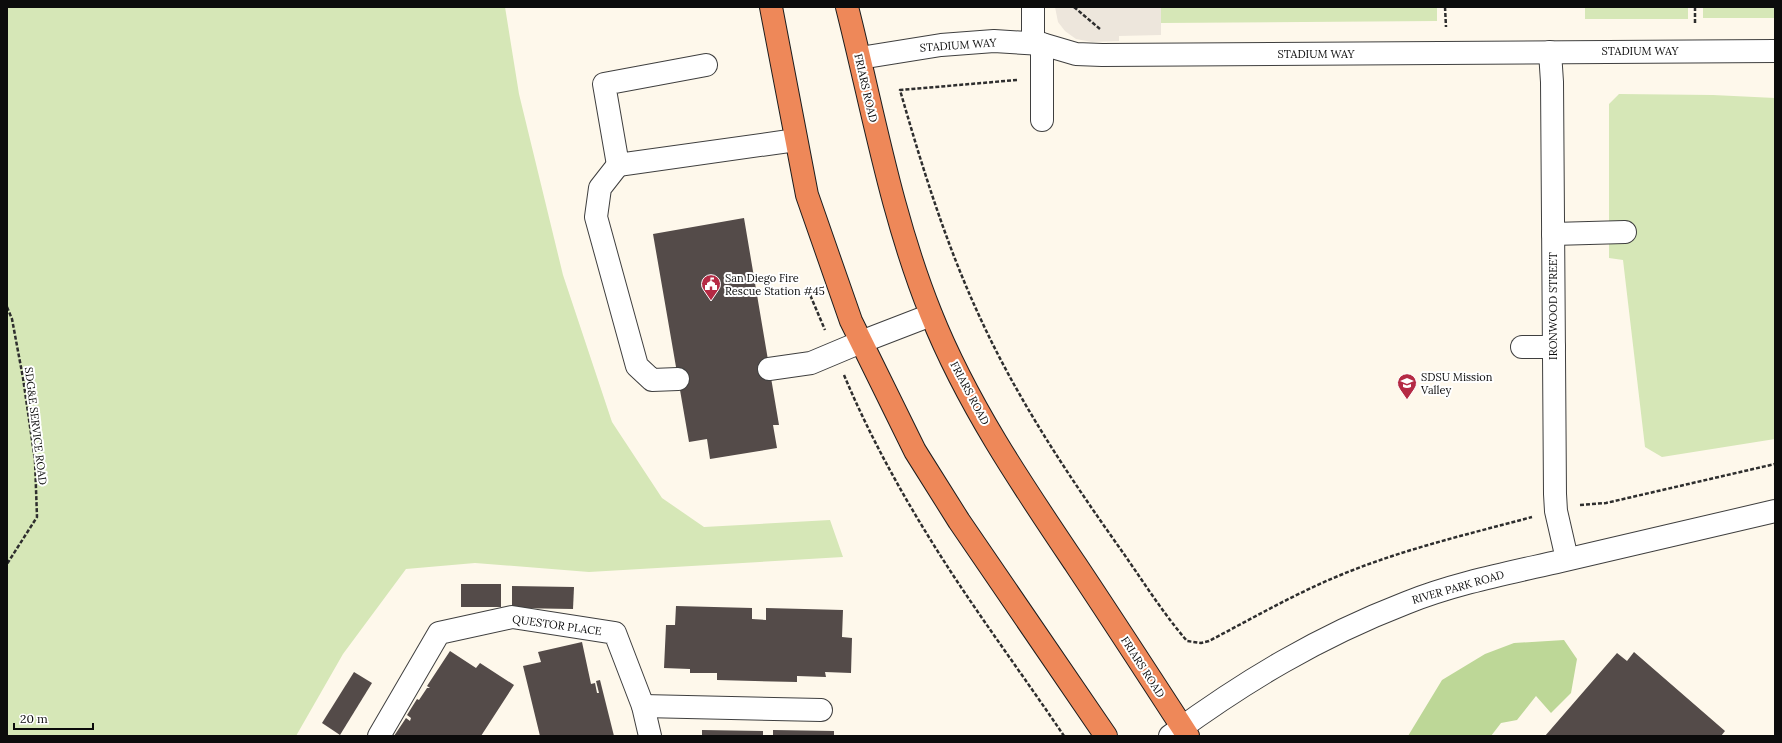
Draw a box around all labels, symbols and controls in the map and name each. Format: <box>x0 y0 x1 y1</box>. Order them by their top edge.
street label: STADIUM WAY <box>919 35 998 55</box>
street label: STADIUM WAY <box>1602 44 1679 58</box>
street label: STADIUM WAY <box>1278 47 1355 61</box>
street label: FRIARS ROAD <box>851 52 881 124</box>
street label: IRONWOOD STREET <box>1546 252 1560 360</box>
place label: San Diego Fire Rescue Station #45 <box>725 271 825 298</box>
public building icon: San Diego Fire Rescue Station #45 <box>700 273 722 301</box>
street label: FRIARS ROAD <box>947 359 993 427</box>
street label: SDG&E SERVICE ROAD <box>22 366 50 486</box>
place label: SDSU Mission Valley <box>1420 370 1493 397</box>
school or university icon: SDSU Mission Valley <box>1396 372 1418 400</box>
street label: RIVER PARK ROAD <box>1410 567 1506 607</box>
street label: QUESTOR PLACE <box>511 612 603 638</box>
street label: FRIARS ROAD <box>1118 634 1168 700</box>
scale bar <box>14 705 93 731</box>
text: 20 m <box>20 711 48 726</box>

